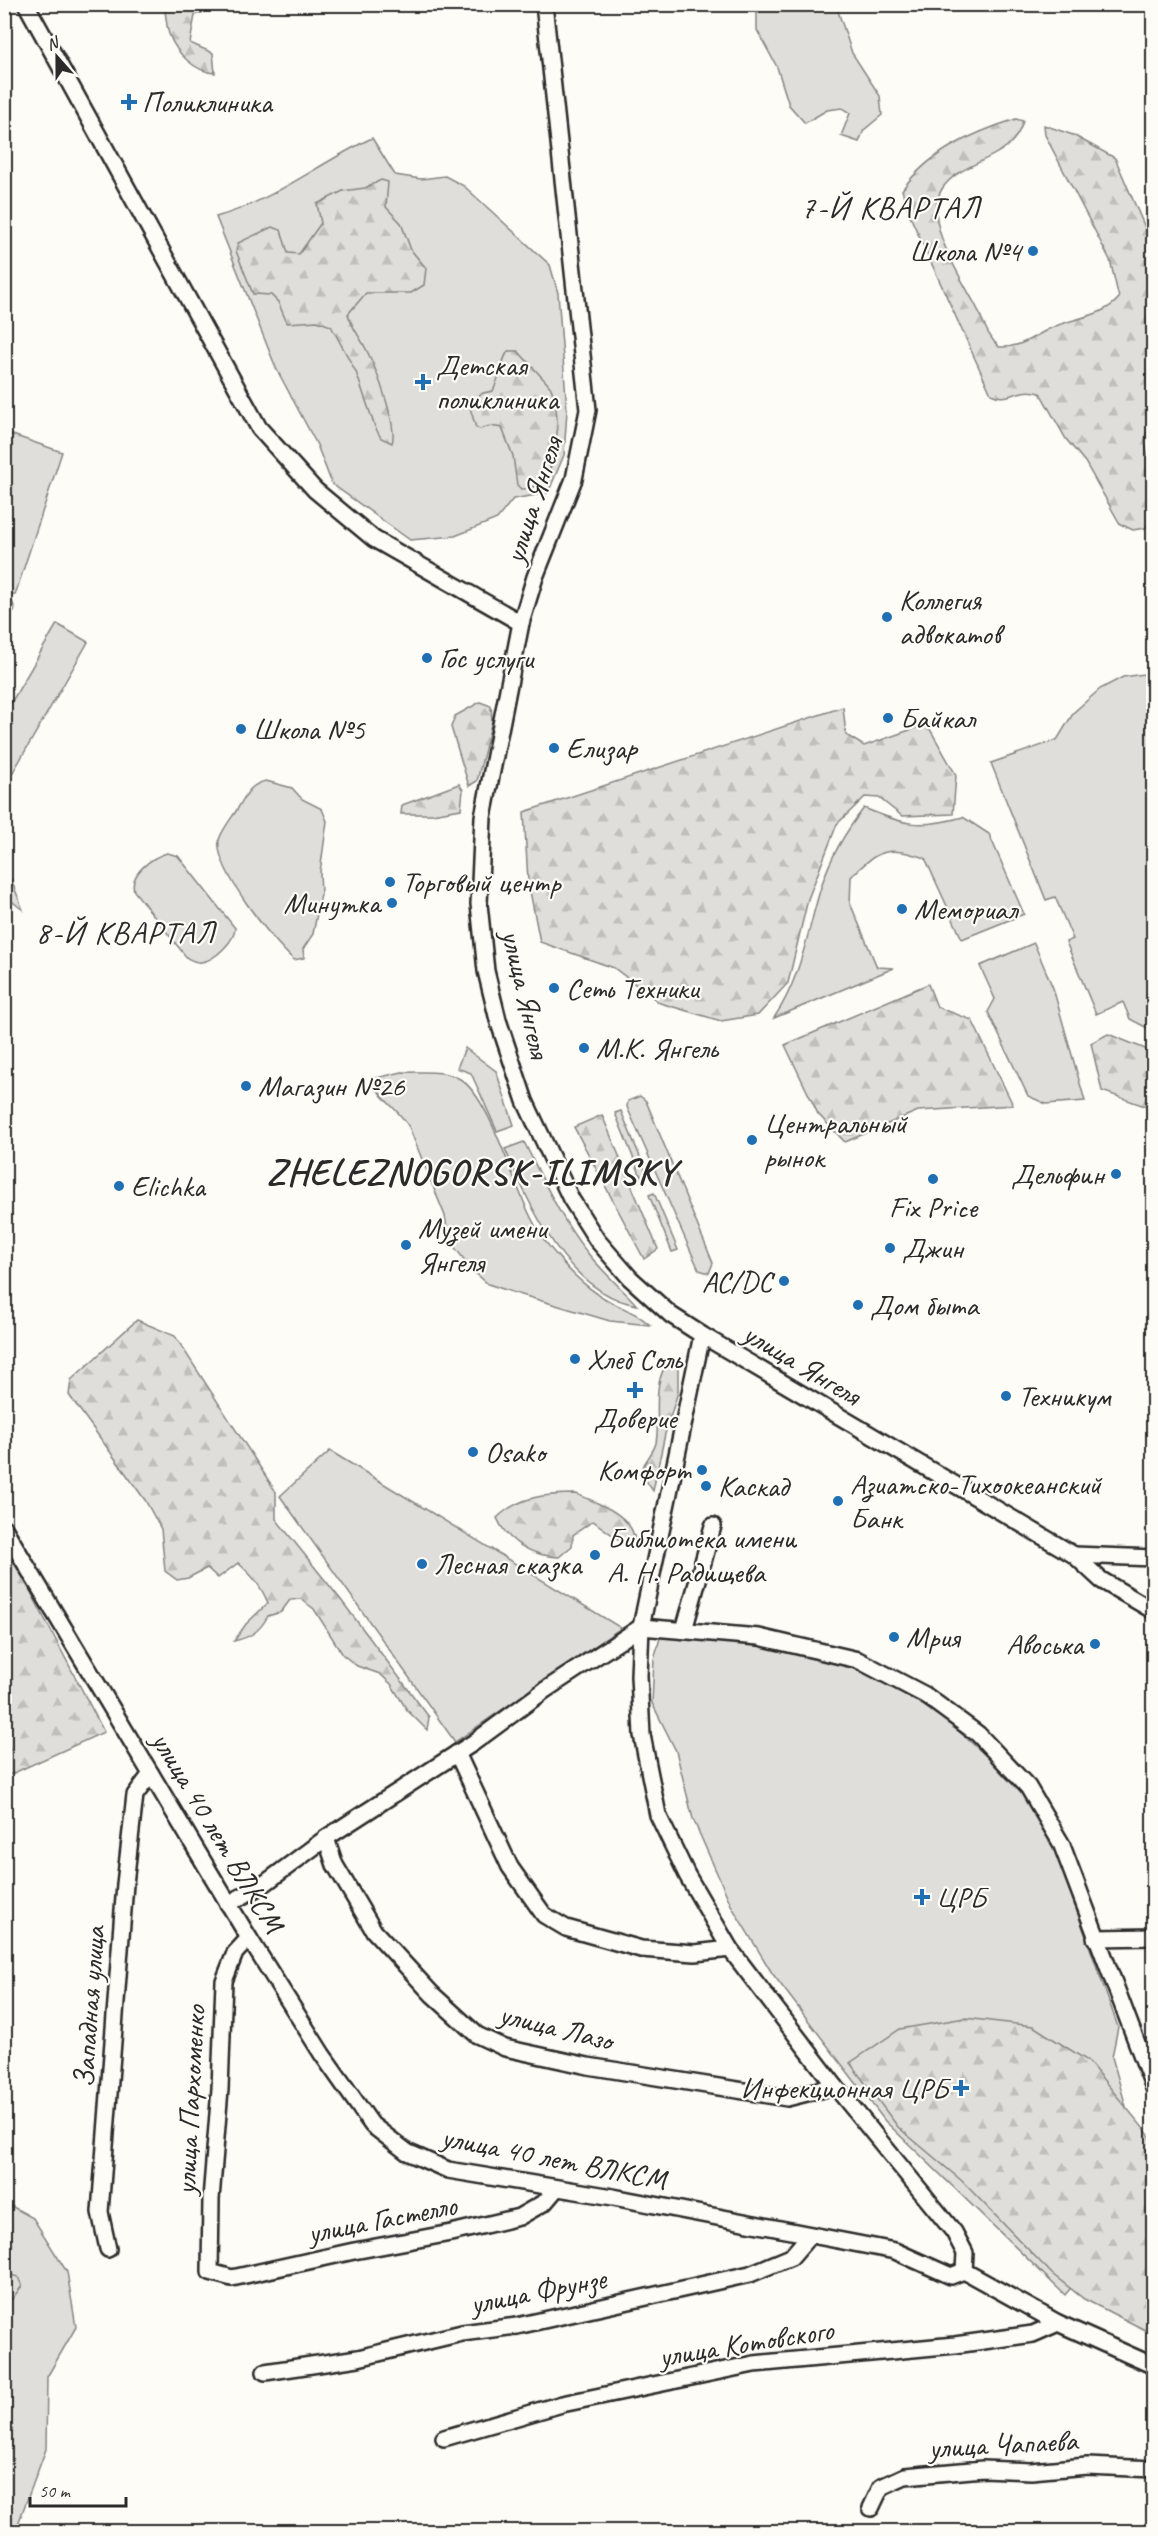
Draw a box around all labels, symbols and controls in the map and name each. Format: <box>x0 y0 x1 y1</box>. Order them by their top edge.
north arrow <box>27 27 87 87</box>
text: N <box>44 32 63 55</box>
place label: Поликлиника <box>142 83 274 121</box>
marker: Поликлиника <box>120 93 138 111</box>
district label: 7-Й КВАРТАЛ <box>801 187 983 228</box>
place label: Школа №4 <box>909 232 1023 270</box>
marker: Школа №4 <box>1026 244 1040 258</box>
place label: Детская поликлиника <box>436 346 560 418</box>
marker: Детская поликлиника <box>414 373 432 391</box>
street label: улица Янгеля <box>494 430 572 570</box>
place label: Коллегия адвокатов <box>899 581 1006 653</box>
marker: Коллегия адвокатов <box>880 610 894 624</box>
place label: Гос услуги <box>439 639 535 677</box>
marker: Гос услуги <box>420 651 434 665</box>
place label: Байкал <box>900 699 977 737</box>
place label: Школа №5 <box>253 710 366 748</box>
marker: Байкал <box>881 711 895 725</box>
marker: Школа №5 <box>234 722 248 736</box>
place label: Елизар <box>566 729 638 767</box>
marker: Елизар <box>547 741 561 755</box>
place label: Торговый центр <box>402 863 562 901</box>
marker: Торговый центр <box>383 875 397 889</box>
place label: Минутка <box>283 884 383 922</box>
place label: Мемориал <box>914 890 1020 928</box>
marker: Минутка <box>385 896 399 910</box>
marker: Мемориал <box>895 902 909 916</box>
district label: 8-Й КВАРТАЛ <box>36 912 218 953</box>
street label: улица Янгеля <box>492 924 560 1064</box>
place label: Сеть Техники <box>566 969 701 1007</box>
marker: Сеть Техники <box>547 981 561 995</box>
place label: М.К. Янгель <box>596 1029 720 1067</box>
marker: М.К. Янгель <box>577 1041 591 1055</box>
place label: Магазин №26 <box>258 1067 406 1105</box>
marker: Магазин №26 <box>239 1079 253 1093</box>
place label: Центральный рынок <box>764 1104 908 1176</box>
marker: Центральный рынок <box>745 1133 759 1147</box>
district label: ZHELEZNOGORSK-ILIMSKY <box>267 1149 684 1195</box>
place label: Дельфин <box>1011 1155 1106 1193</box>
place label: Elichka <box>131 1167 207 1205</box>
marker: Дельфин <box>1109 1167 1123 1181</box>
marker: Fix Price <box>926 1172 940 1186</box>
marker: Elichka <box>112 1179 126 1193</box>
place label: Fix Price <box>889 1188 979 1226</box>
place label: Музей имени Янгеля <box>418 1209 549 1281</box>
place label: Джин <box>902 1229 965 1267</box>
marker: Музей имени Янгеля <box>399 1238 413 1252</box>
marker: Джин <box>883 1241 897 1255</box>
place label: AC/DC <box>702 1262 776 1300</box>
marker: AC/DC <box>777 1274 791 1288</box>
place label: Дом быта <box>870 1286 980 1324</box>
marker: Дом быта <box>851 1298 865 1312</box>
street label: улица Янгеля <box>735 1313 870 1415</box>
place label: Хлеб Соль <box>587 1340 685 1378</box>
marker: Хлеб Соль <box>568 1352 582 1366</box>
place label: Техникум <box>1018 1377 1112 1415</box>
marker: Доверие <box>628 1383 642 1397</box>
marker: Техникум <box>999 1389 1013 1403</box>
place label: Доверие <box>594 1399 679 1437</box>
place label: Osako <box>485 1433 548 1471</box>
marker: Osako <box>466 1445 480 1459</box>
place label: Комфорт <box>598 1451 693 1489</box>
marker: Комфорт <box>695 1463 709 1477</box>
place label: Азиатско-Тихоокеанский Банк <box>850 1465 1102 1537</box>
place label: Каскад <box>718 1467 791 1505</box>
marker: Каскад <box>699 1479 713 1493</box>
marker: Азиатско-Тихоокеанский Банк <box>831 1494 845 1508</box>
place label: Библиотека имени А. Н. Радищева <box>607 1519 798 1591</box>
place label: Лесная сказка <box>434 1545 583 1583</box>
marker: Библиотека имени А. Н. Радищева <box>588 1548 602 1562</box>
marker: Лесная сказка <box>415 1557 429 1571</box>
place label: Мрия <box>906 1618 962 1656</box>
place label: Авоська <box>1006 1625 1085 1663</box>
marker: Мрия <box>887 1630 901 1644</box>
marker: Авоська <box>1088 1637 1102 1651</box>
street label: улица 40 лет ВЛКСМ <box>142 1723 294 1942</box>
place label: ЦРБ <box>936 1878 990 1916</box>
marker: ЦРБ <box>913 1888 931 1906</box>
street label: Западная улица <box>64 1923 114 2089</box>
street label: улица Лазо <box>494 1994 620 2060</box>
street label: улица Пархоменко <box>166 2003 214 2198</box>
place label: Инфекционная ЦРБ <box>740 2069 952 2107</box>
marker: Инфекционная ЦРБ <box>952 2079 970 2097</box>
street label: улица 40 лет ВЛКСМ <box>437 2117 672 2199</box>
street label: улица Гастелло <box>303 2186 461 2252</box>
street label: улица Фрунзе <box>465 2259 611 2323</box>
street label: улица Котовского <box>654 2310 837 2376</box>
street label: улица Чапаева <box>926 2421 1080 2467</box>
scale bar <box>30 2470 126 2508</box>
text: 50 m <box>39 2480 72 2502</box>

